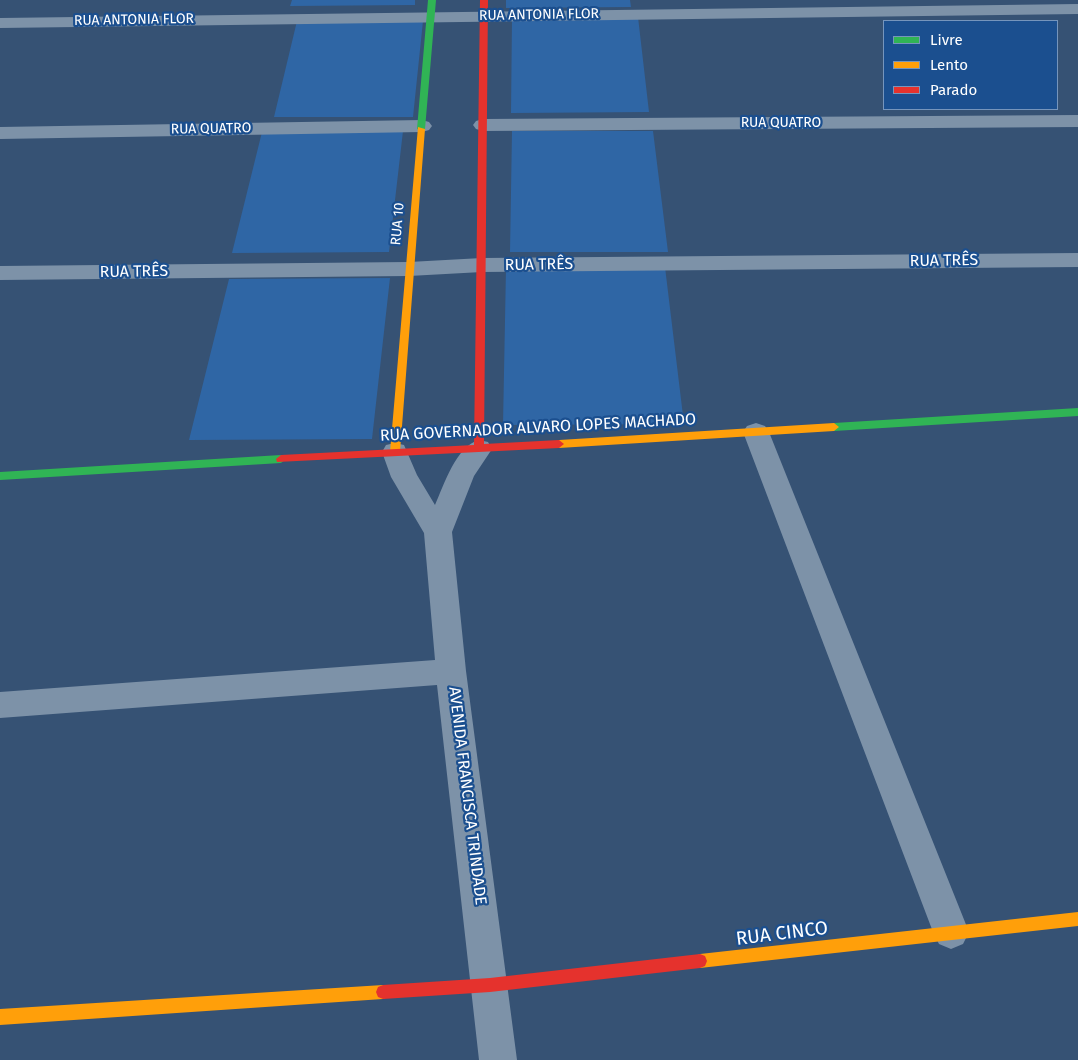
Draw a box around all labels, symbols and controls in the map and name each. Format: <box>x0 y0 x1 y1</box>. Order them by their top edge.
street label: RUA ANTONIA FLOR <box>479 6 599 24</box>
street label: RUA ANTONIA FLOR <box>74 11 194 29</box>
legend <box>883 20 1058 110</box>
text: Livre <box>930 31 963 49</box>
text: Lento <box>930 56 968 74</box>
text: Parado <box>930 81 977 99</box>
street label: RUA QUATRO <box>741 115 821 131</box>
street label: RUA QUATRO <box>171 120 251 138</box>
street label: RUA 10 <box>388 202 408 246</box>
street label: RUA TRÊS <box>910 251 978 271</box>
street label: RUA TRÊS <box>505 255 573 275</box>
street label: RUA TRÊS <box>100 262 168 282</box>
street label: RUA GOVERNADOR ALVARO LOPES MACHADO <box>380 410 696 446</box>
street label: AVENIDA FRANCISCA TRINDADE <box>444 686 490 906</box>
street label: RUA CINCO <box>735 917 829 951</box>

